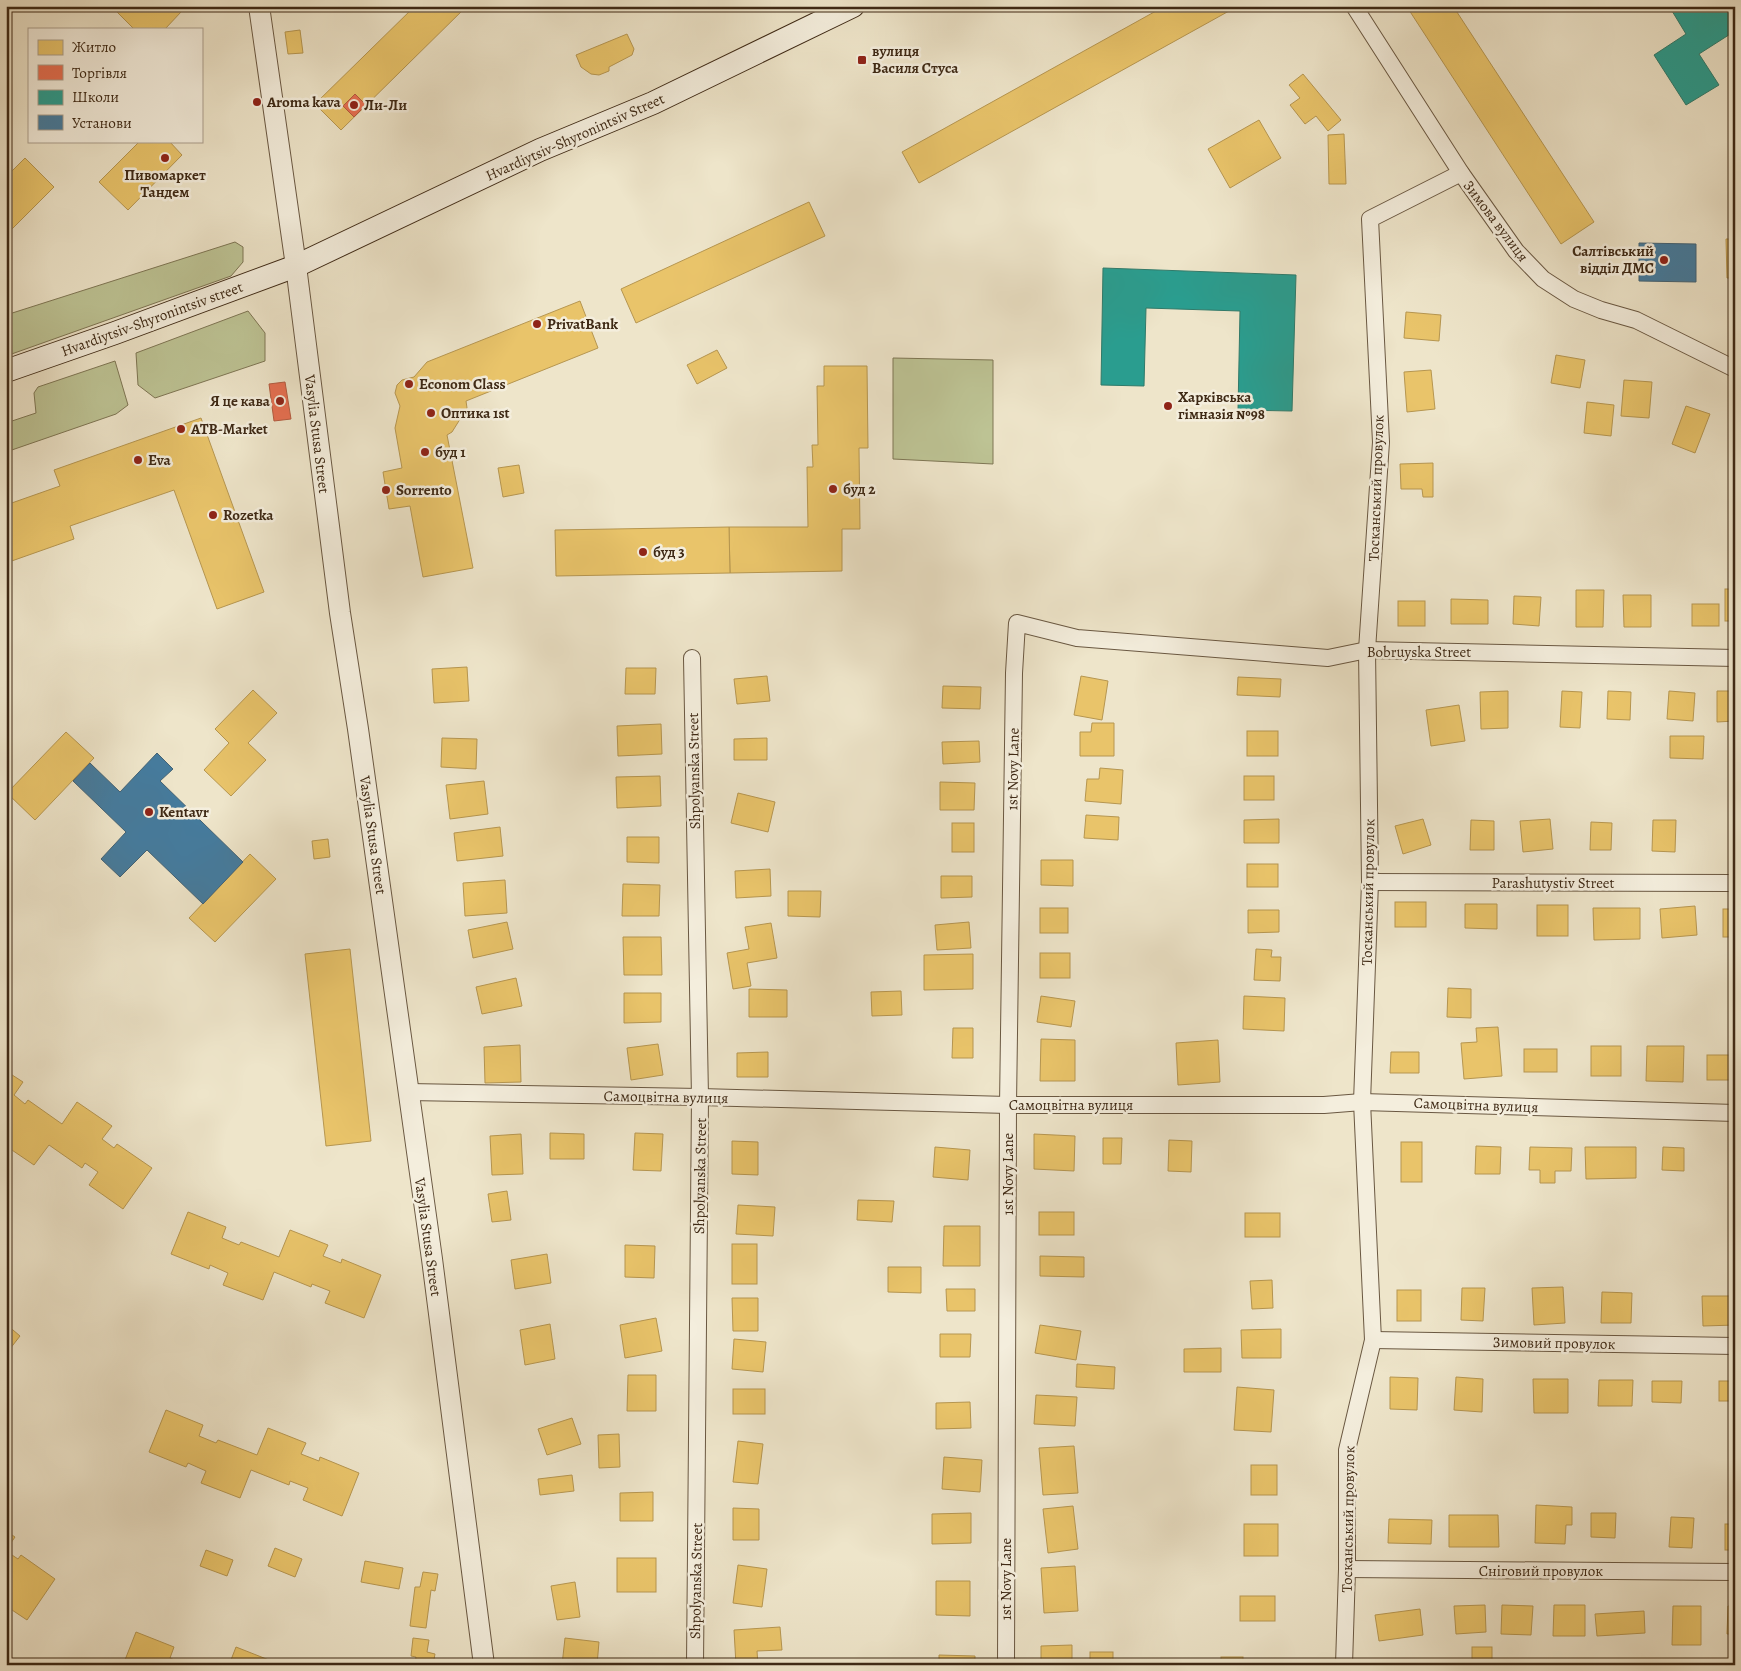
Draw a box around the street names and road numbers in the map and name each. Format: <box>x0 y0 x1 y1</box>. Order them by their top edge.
street label: Hvardiytsiv-Shyronintsiv Street <box>482 88 668 186</box>
street label: Зимова вулиця <box>1459 176 1533 266</box>
street label: Hvardiytsiv-Shyronintsiv street <box>58 277 246 361</box>
street label: Vasylia Stusa Street <box>300 373 334 495</box>
street label: Тосканський провулок <box>1363 414 1389 562</box>
street label: Bobruyska Street <box>1367 642 1471 662</box>
street label: Shpolyanska Street <box>683 713 705 829</box>
street label: 1st Novy Lane <box>1002 727 1024 811</box>
street label: Vasylia Stusa Street <box>355 773 391 896</box>
street label: Тосканський провулок <box>1357 818 1379 965</box>
street label: Parashutystiv Street <box>1491 873 1615 893</box>
street label: Самоцвітна вулиця <box>603 1086 729 1108</box>
street label: Самоцвітна вулиця <box>1413 1093 1539 1117</box>
street label: Самоцвітна вулиця <box>1009 1095 1133 1115</box>
street label: Shpolyanska Street <box>689 1118 711 1234</box>
street label: 1st Novy Lane <box>998 1132 1018 1215</box>
street label: Vasylia Stusa Street <box>410 1175 446 1298</box>
street label: Зимовий провулок <box>1493 1332 1616 1354</box>
street label: Тосканський провулок <box>1337 1445 1359 1592</box>
street label: Shpolyanska Street <box>685 1523 707 1639</box>
street label: 1st Novy Lane <box>996 1537 1016 1620</box>
street label: Сніговий провулок <box>1479 1561 1603 1581</box>

